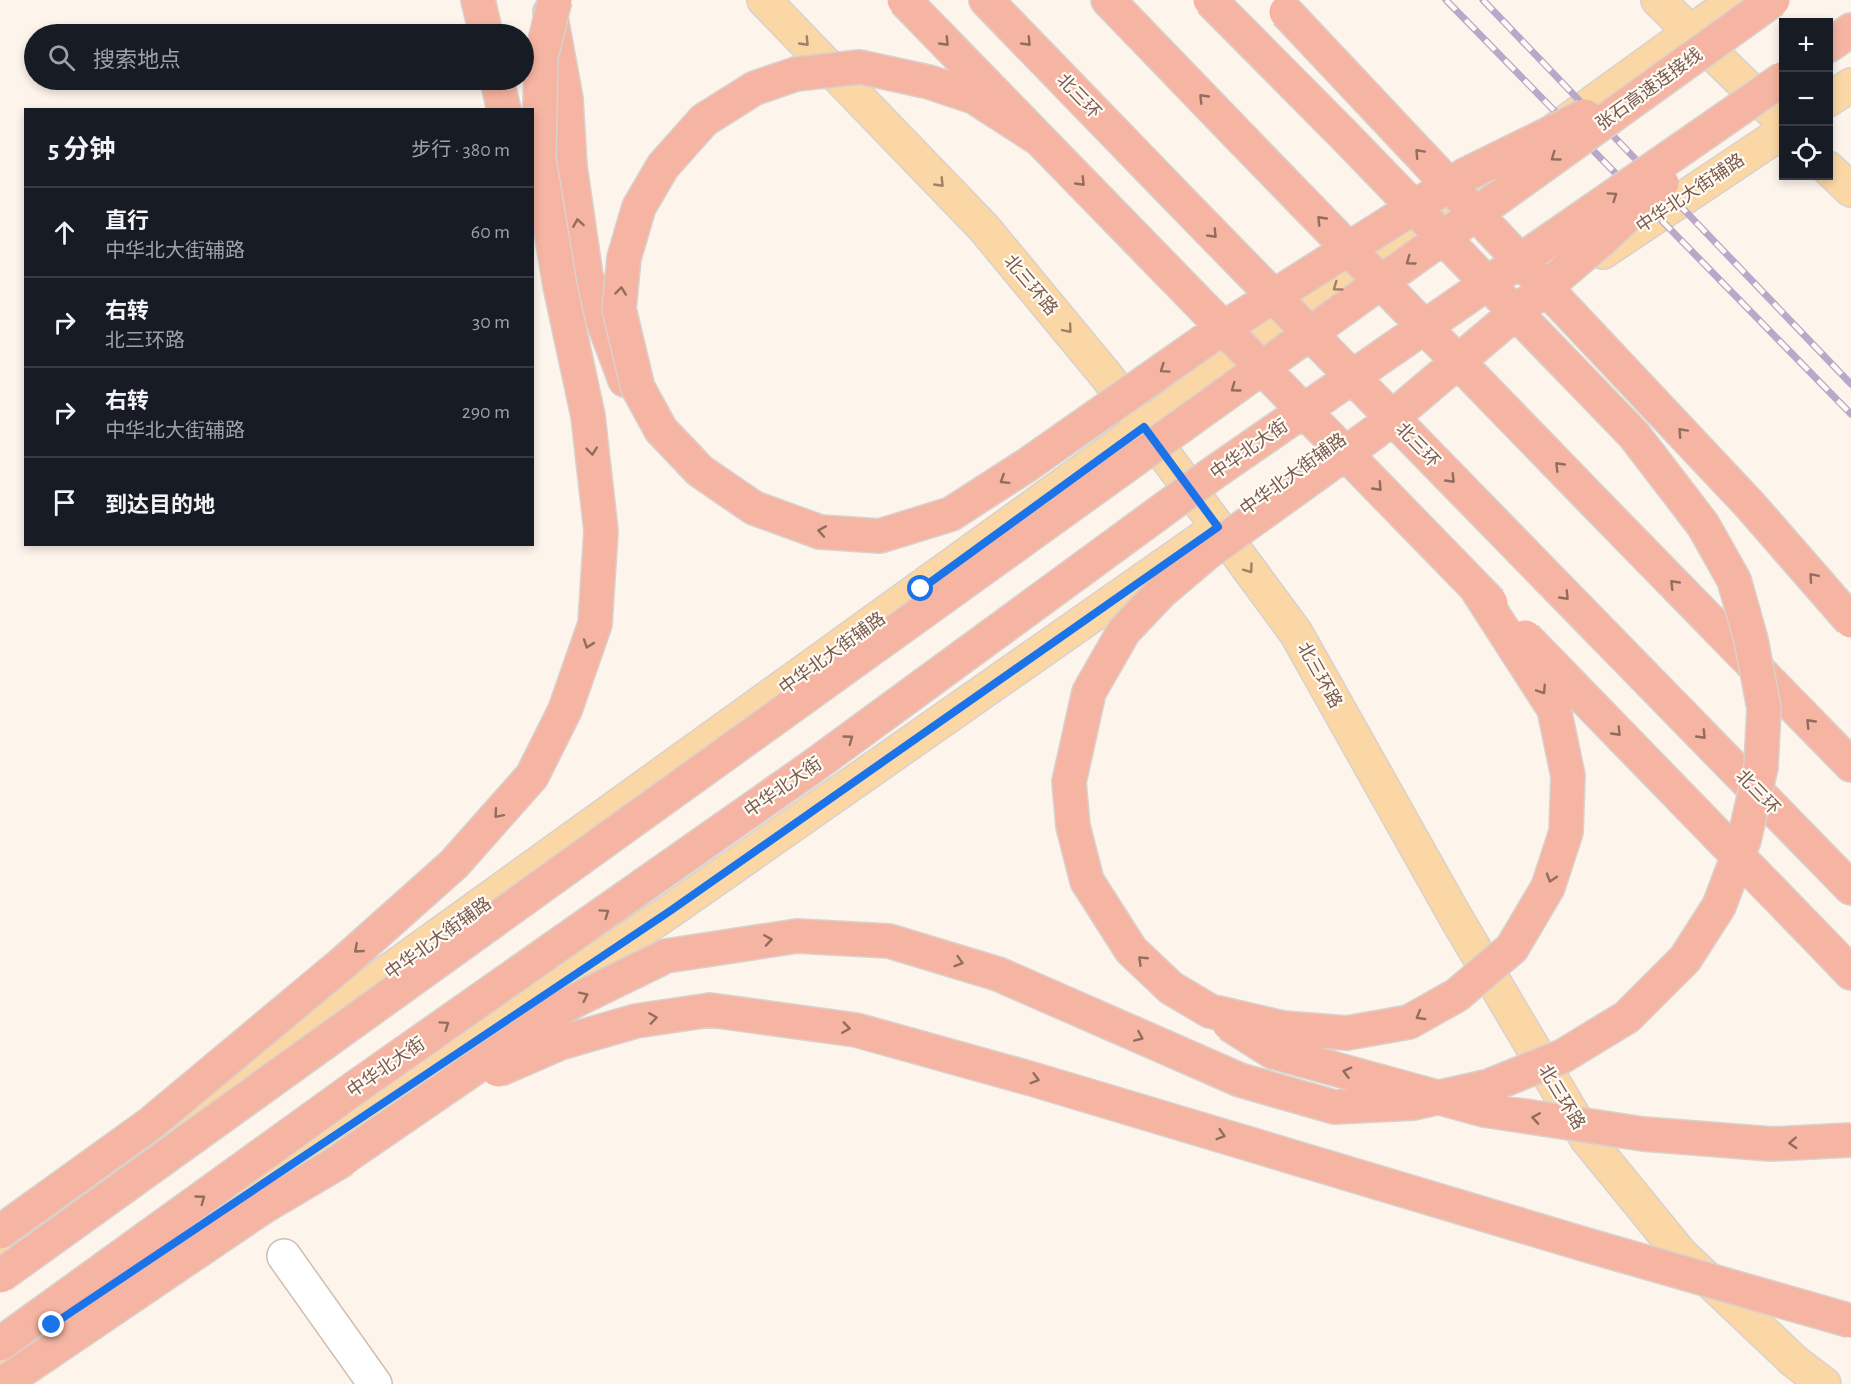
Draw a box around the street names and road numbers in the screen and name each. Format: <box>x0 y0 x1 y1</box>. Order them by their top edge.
street label: 张石高速连接线 <box>1592 44 1706 134</box>
street label: 北三环 <box>1053 70 1104 122</box>
street label: 中华北大街辅路 <box>1632 149 1748 237</box>
street label: 北三环路 <box>1000 251 1062 319</box>
street label: 中华北大街 <box>1206 415 1292 483</box>
street label: 北三环 <box>1392 419 1443 471</box>
street label: 中华北大街辅路 <box>1236 429 1350 519</box>
street label: 中华北大街辅路 <box>775 608 889 698</box>
street label: 北三环路 <box>1294 639 1346 711</box>
street label: 中华北大街 <box>740 753 826 821</box>
street label: 北三环 <box>1732 766 1783 818</box>
street label: 中华北大街辅路 <box>381 893 495 983</box>
street label: 中华北大街 <box>343 1033 429 1101</box>
street label: 北三环路 <box>1535 1061 1589 1133</box>

